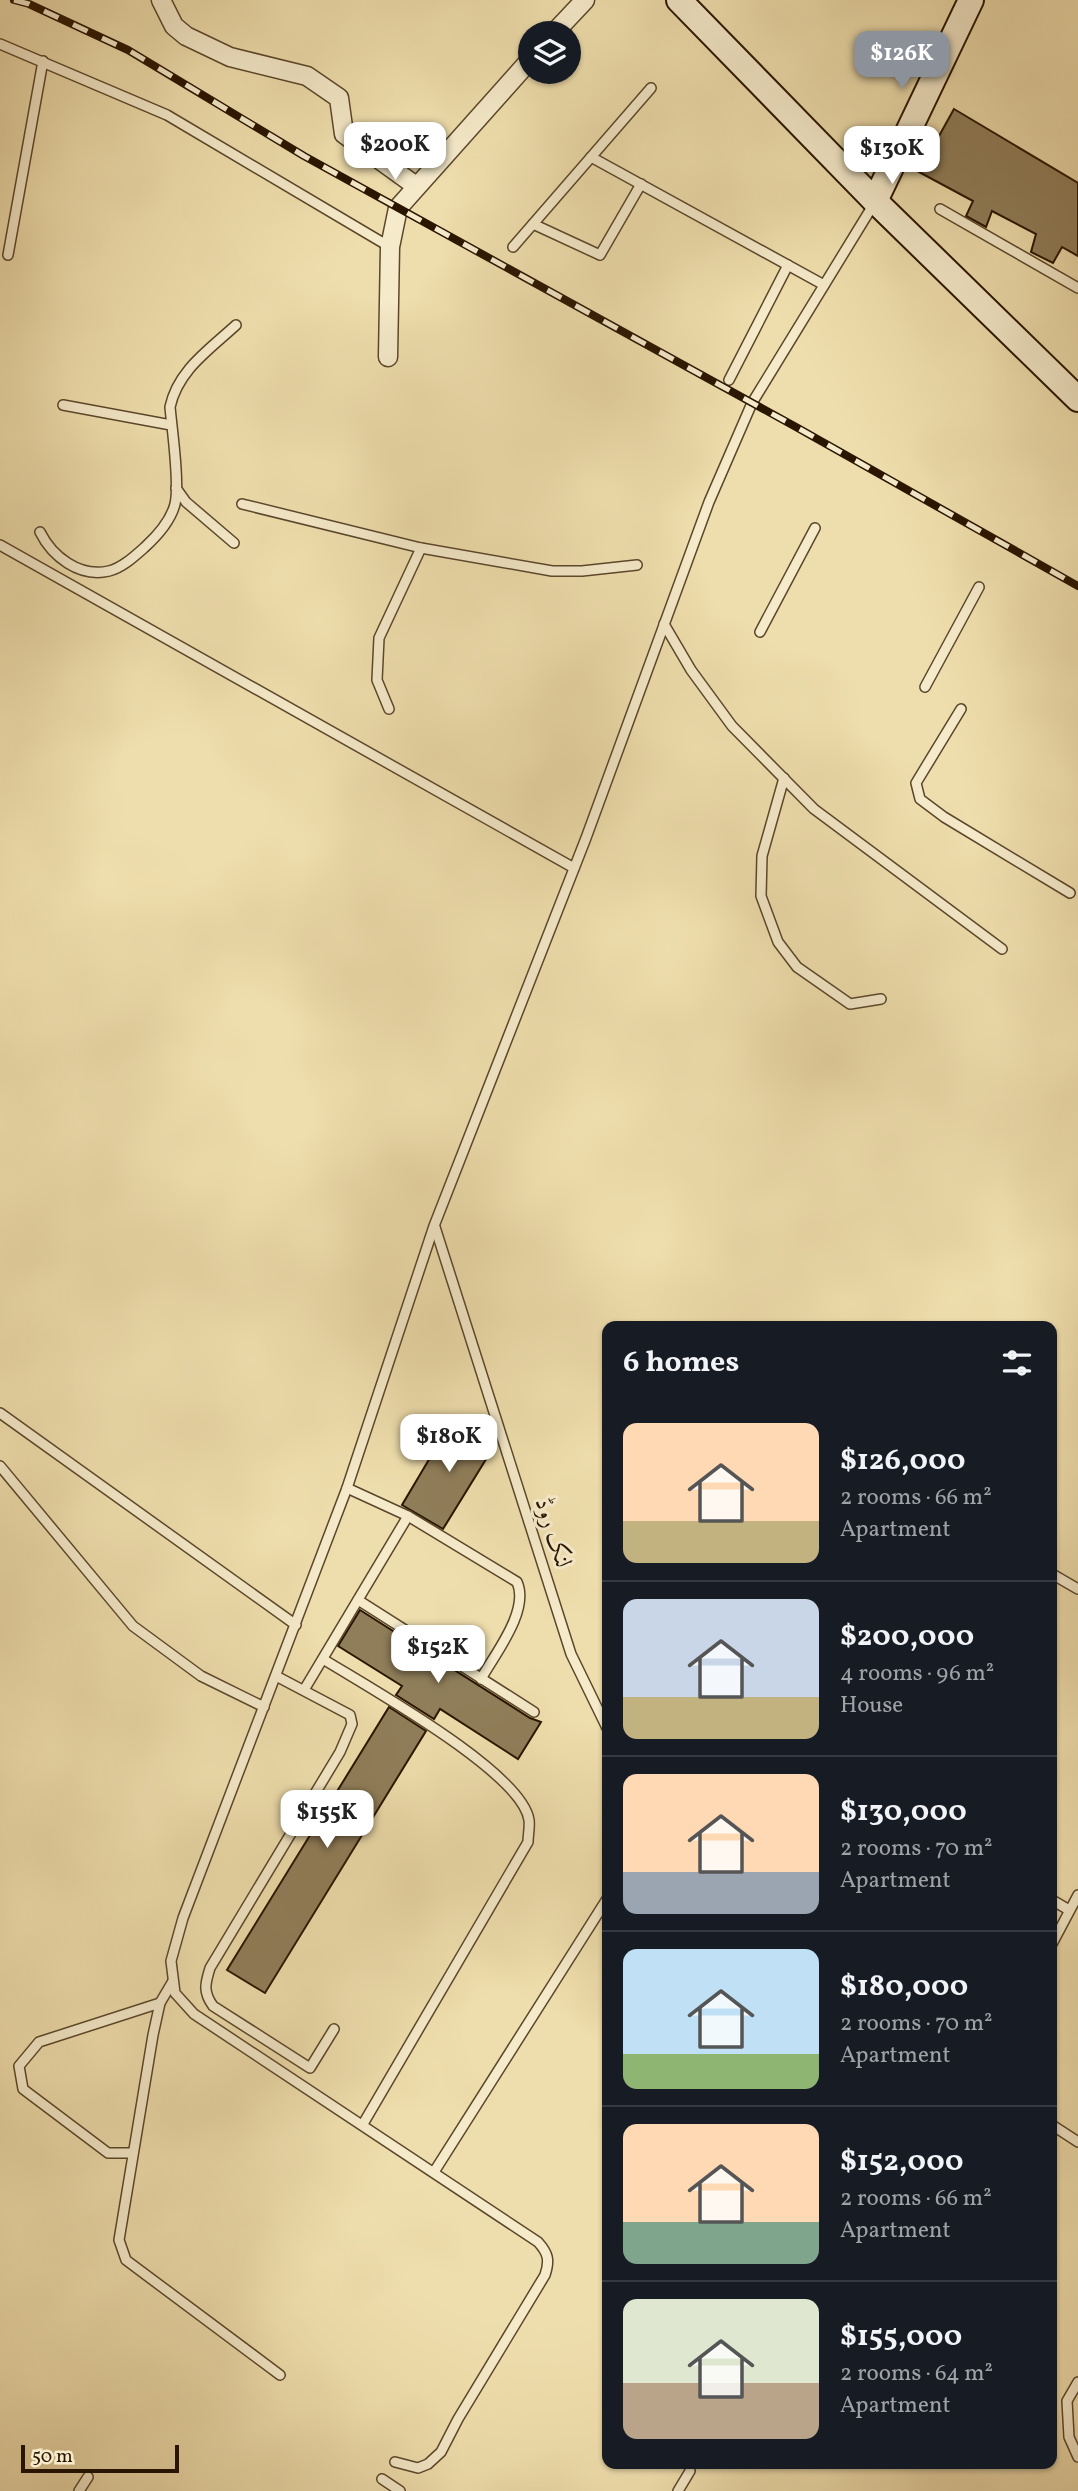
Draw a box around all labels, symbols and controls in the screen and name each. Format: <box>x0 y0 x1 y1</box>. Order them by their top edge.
map controls <box>518 21 581 84</box>
button: layers <box>518 21 581 84</box>
pin: $126K <box>853 32 951 91</box>
text: $126K <box>870 38 934 70</box>
pin: $200K <box>346 122 444 182</box>
pin: $130K <box>843 127 941 186</box>
text: $200K <box>360 129 430 161</box>
text: $130K <box>860 133 924 165</box>
text: 6 homes <box>623 1342 739 1384</box>
icon: filters <box>998 1344 1036 1382</box>
pin: $180K <box>400 1414 498 1474</box>
text: $180K <box>416 1421 482 1453</box>
text: $126,000 <box>840 1440 966 1482</box>
icon: home <box>679 1451 763 1535</box>
text: 2 rooms · 66 m² <box>840 1482 992 1514</box>
street label: لنک روڈ <box>525 1494 579 1572</box>
text: Apartment <box>840 1514 951 1546</box>
text: $200,000 <box>840 1616 974 1658</box>
pin: $152K <box>389 1626 487 1685</box>
icon: home <box>679 1627 763 1711</box>
text: $152K <box>407 1632 469 1664</box>
text: 4 rooms · 96 m² <box>840 1658 994 1690</box>
text: House <box>840 1690 903 1722</box>
pin: $155K <box>278 1790 376 1850</box>
text: $130,000 <box>840 1791 967 1833</box>
text: $155K <box>297 1797 357 1829</box>
icon: home <box>679 1802 763 1886</box>
text: 2 rooms · 70 m² <box>840 1833 993 1865</box>
text: Apartment <box>840 1865 951 1897</box>
text: $180,000 <box>840 1966 968 2008</box>
icon: home <box>679 1977 763 2061</box>
text: 2 rooms · 70 m² <box>840 2008 993 2040</box>
text: Apartment <box>840 2040 951 2072</box>
text: $152,000 <box>840 2141 964 2183</box>
icon: home <box>679 2152 763 2236</box>
text: 2 rooms · 66 m² <box>840 2183 992 2215</box>
text: Apartment <box>840 2215 951 2247</box>
text: $155,000 <box>840 2316 962 2358</box>
icon: home <box>679 2327 763 2411</box>
text: 2 rooms · 64 m² <box>840 2358 993 2390</box>
text: Apartment <box>840 2390 951 2422</box>
scale bar <box>21 2442 178 2474</box>
text: 50 m <box>32 2444 73 2470</box>

